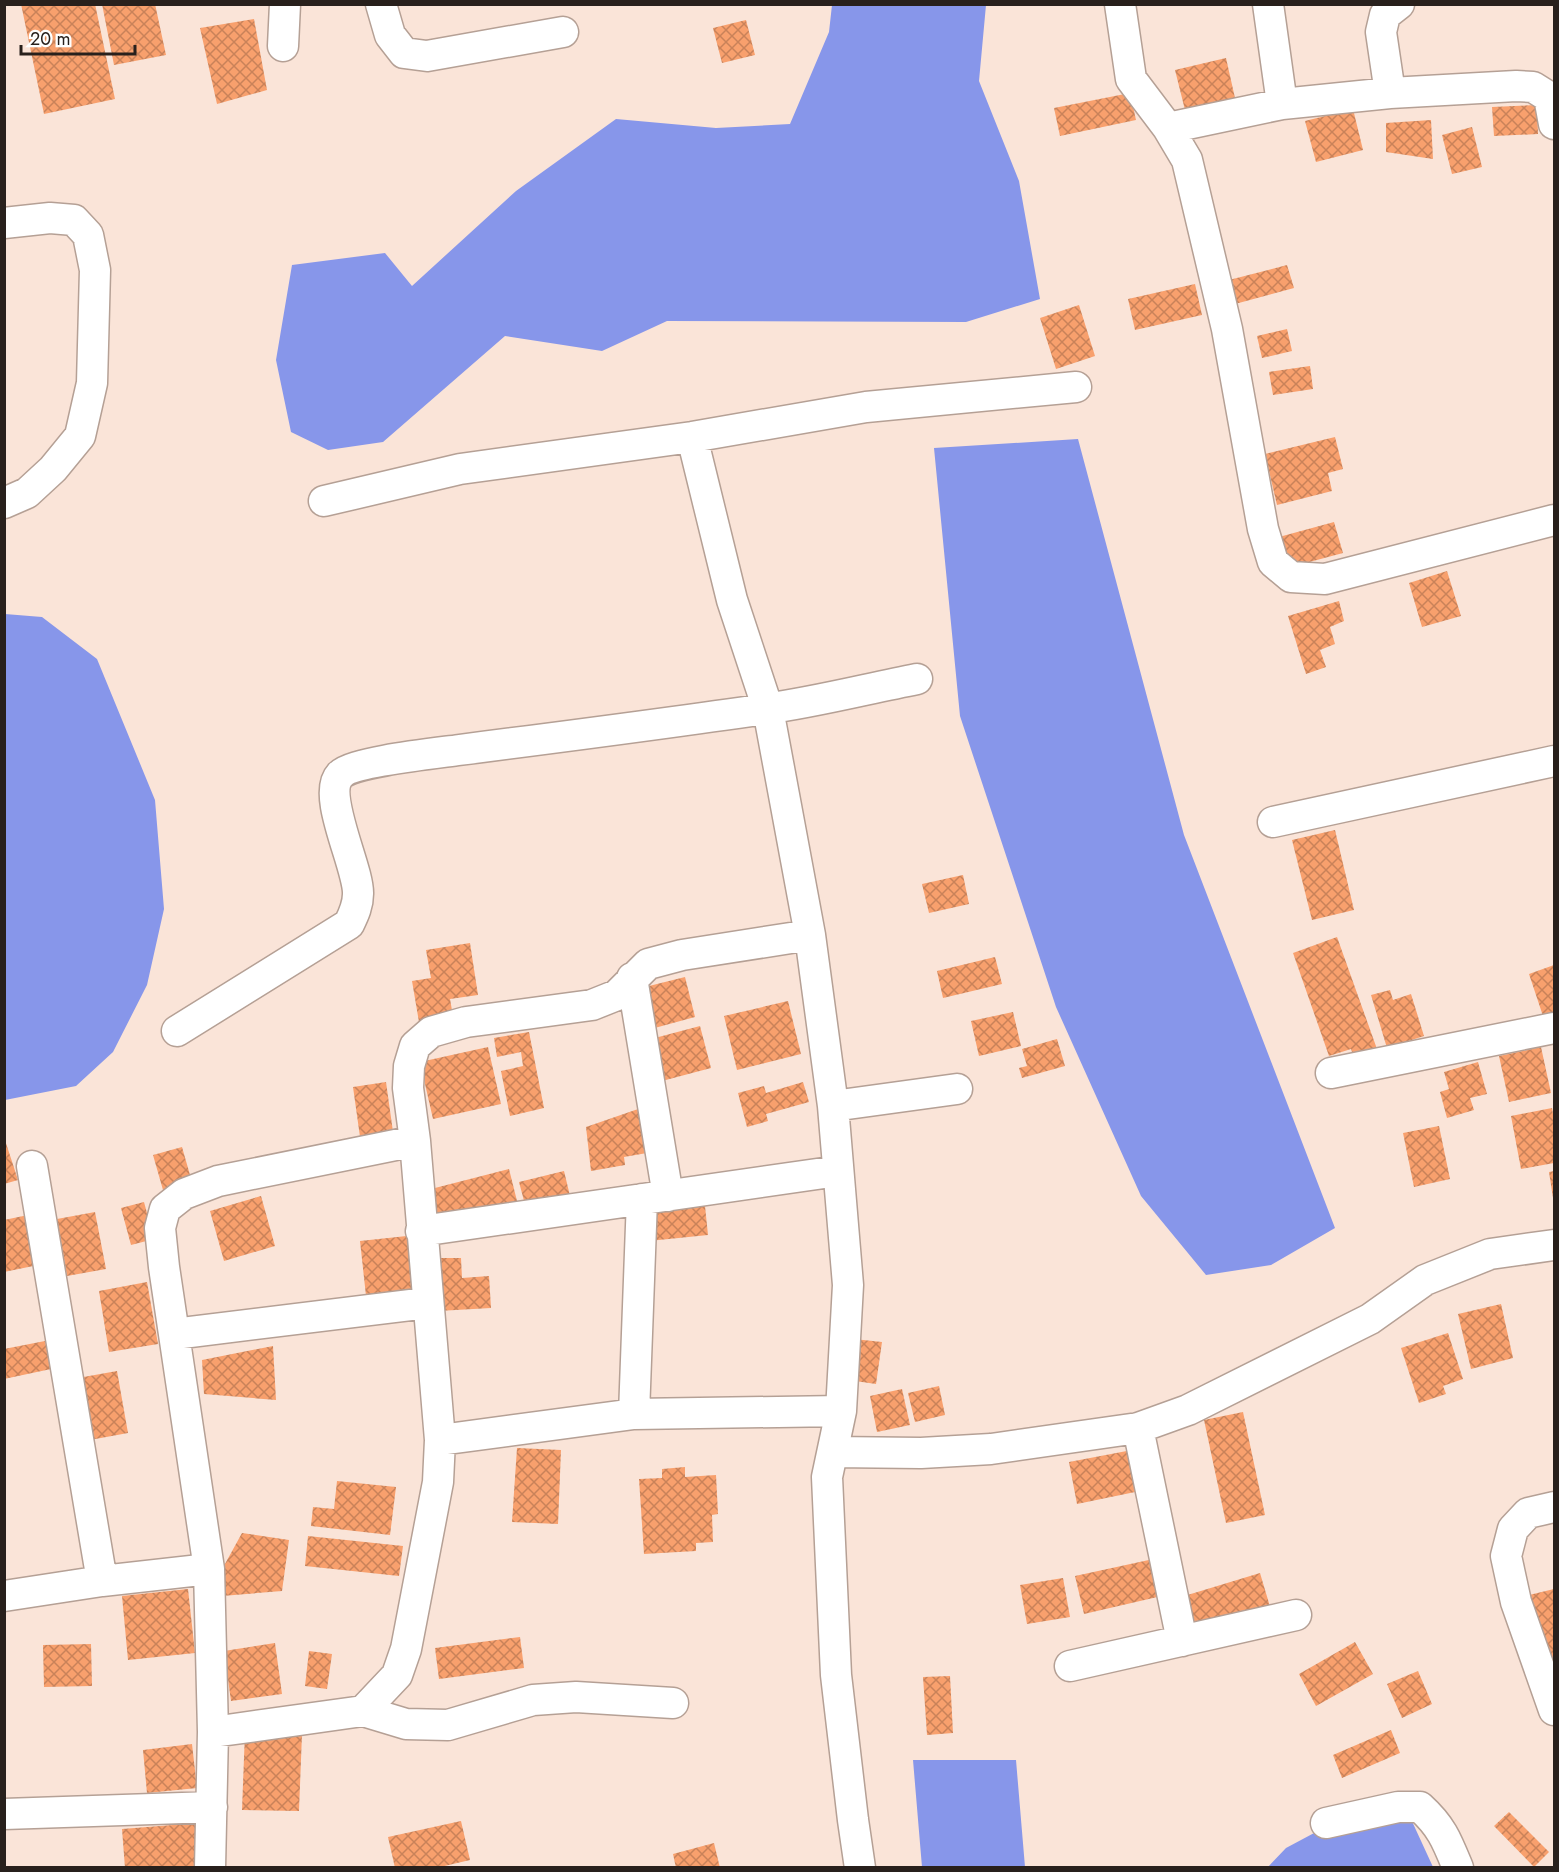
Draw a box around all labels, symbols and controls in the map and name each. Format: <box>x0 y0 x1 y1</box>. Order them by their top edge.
scale bar <box>21 18 135 56</box>
text: 20 m <box>30 26 70 52</box>

